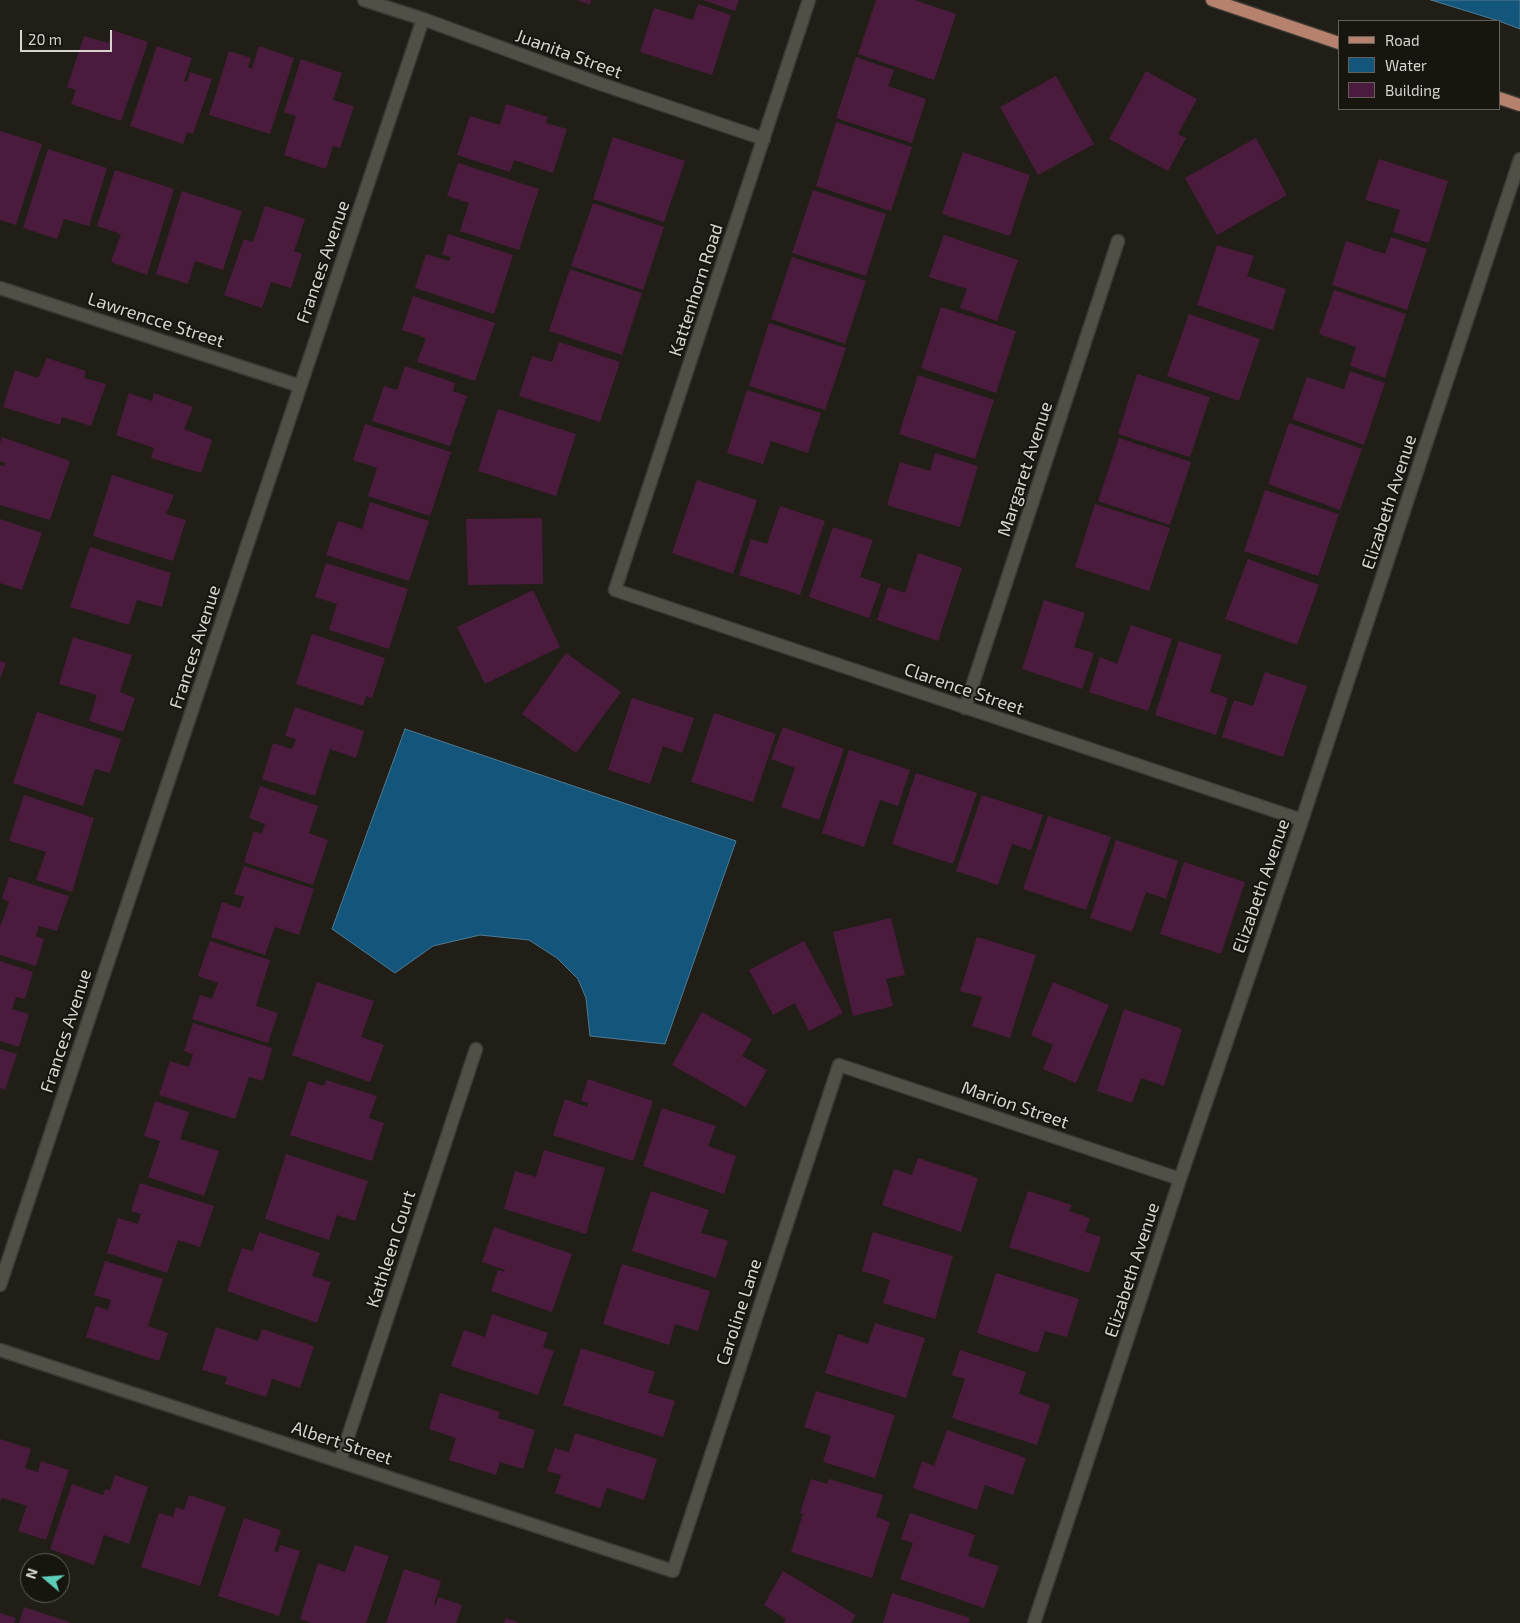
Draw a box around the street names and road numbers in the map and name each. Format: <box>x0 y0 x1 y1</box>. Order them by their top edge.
street label: Juanita Street <box>513 25 625 83</box>
street label: Frances Avenue <box>292 198 354 326</box>
street label: Kattenhorn Road <box>664 221 728 359</box>
street label: Lawrencce Street <box>85 288 227 352</box>
street label: Margaret Avenue <box>993 399 1057 539</box>
street label: Elizabeth Avenue <box>1357 432 1421 572</box>
street label: Frances Avenue <box>165 582 225 712</box>
street label: Clarence Street <box>901 658 1027 720</box>
street label: Elizabeth Avenue <box>1228 816 1294 956</box>
street label: Frances Avenue <box>36 966 96 1096</box>
street label: Marion Street <box>959 1077 1071 1133</box>
street label: Kathleen Court <box>362 1188 420 1310</box>
street label: Elizabeth Avenue <box>1100 1200 1164 1340</box>
street label: Caroline Lane <box>712 1256 766 1368</box>
street label: Albert Street <box>289 1417 395 1469</box>

